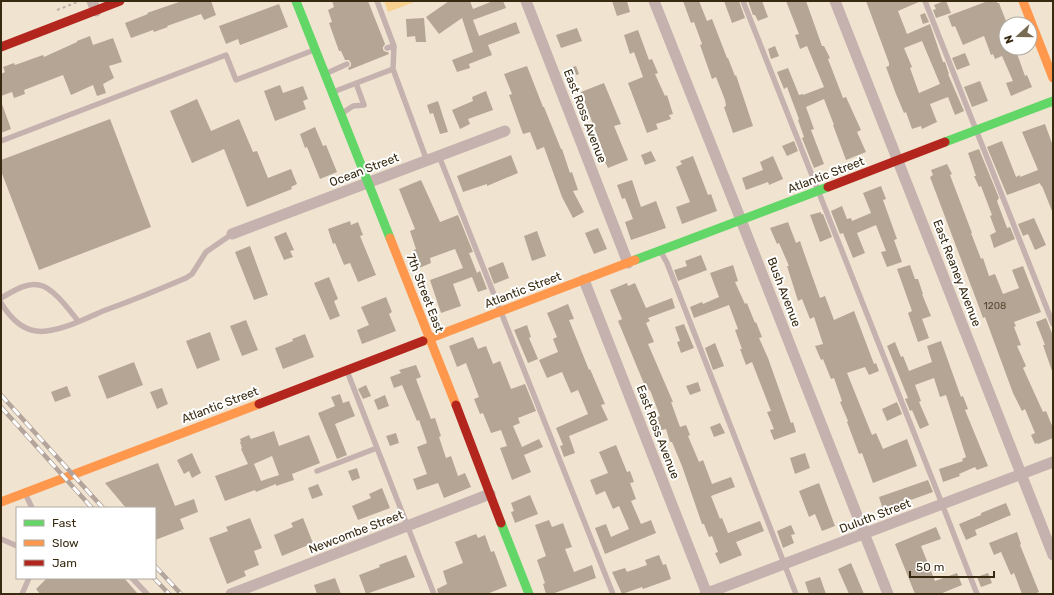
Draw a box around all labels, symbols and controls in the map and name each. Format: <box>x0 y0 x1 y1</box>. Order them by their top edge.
north arrow <box>998 16 1038 56</box>
text: N <box>1002 33 1017 45</box>
street label: East Ross Avenue <box>561 67 609 165</box>
street label: Ocean Street <box>327 150 401 190</box>
street label: Atlantic Street <box>786 154 867 196</box>
street label: East Reaney Avenue <box>930 218 984 329</box>
street label: 7th Street East <box>404 252 447 335</box>
street label: Bush Avenue <box>764 255 804 329</box>
street label: Atlantic Street <box>483 269 564 311</box>
house number: 1208 <box>984 300 1006 312</box>
street label: East Ross Avenue <box>634 383 682 481</box>
street label: Atlantic Street <box>180 384 261 426</box>
street label: Duluth Street <box>837 496 913 536</box>
legend <box>16 507 156 579</box>
street label: Newcombe Street <box>307 507 405 556</box>
text: Fast <box>52 516 76 530</box>
text: Slow <box>52 536 79 550</box>
scale bar <box>910 553 994 579</box>
text: Jam <box>52 556 77 570</box>
text: 50 m <box>916 560 944 574</box>

